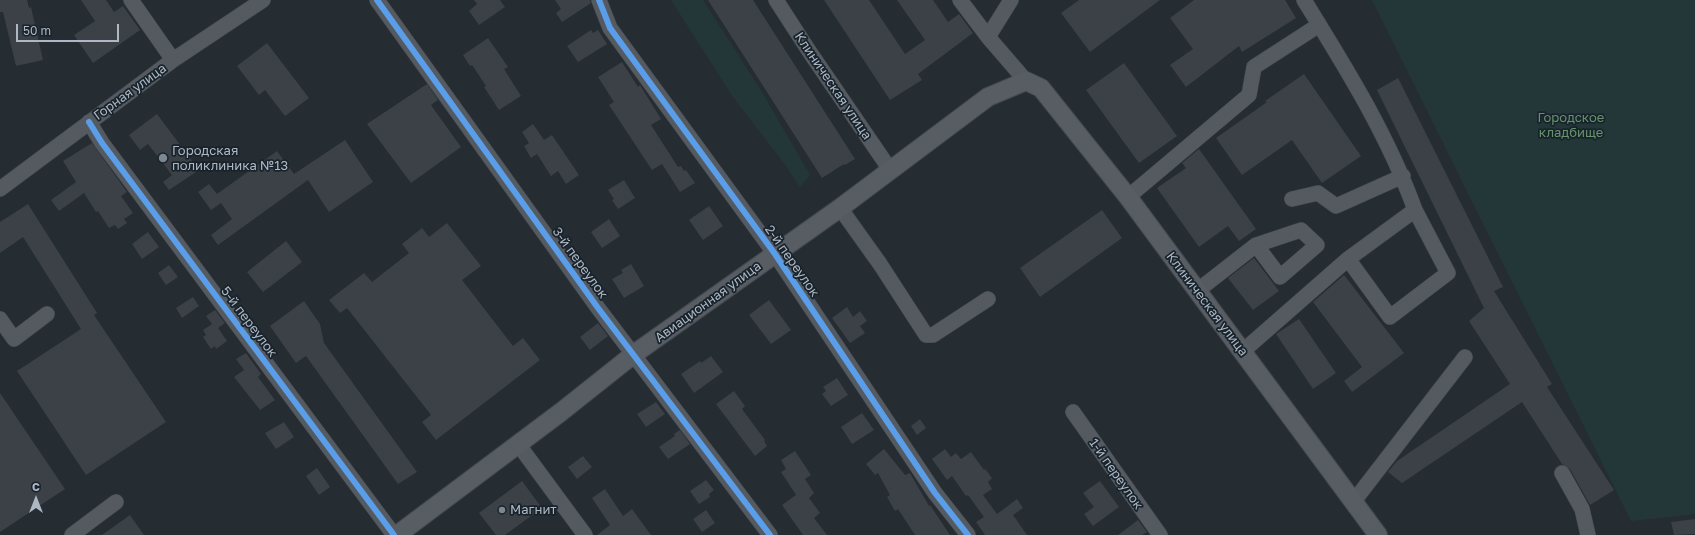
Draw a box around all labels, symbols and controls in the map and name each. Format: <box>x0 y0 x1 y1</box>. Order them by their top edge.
scale bar <box>18 16 121 42</box>
text: 50 m <box>23 23 51 38</box>
street label: Клиническая улица <box>791 29 875 143</box>
street label: Горная улица <box>91 61 169 123</box>
park label: Городское кладбище <box>1538 110 1604 141</box>
place label: Городская поликлиника №13 <box>172 143 288 174</box>
marker: Городская поликлиника №13 <box>157 152 169 164</box>
street label: 2-й переулок <box>761 222 823 300</box>
street label: 3-й переулок <box>549 224 611 302</box>
street label: Клиническая улица <box>1163 249 1251 359</box>
street label: Авиационная улица <box>652 258 764 346</box>
street label: 5-й переулок <box>217 284 281 360</box>
street label: 1-й переулок <box>1086 436 1146 512</box>
north arrow <box>16 479 56 519</box>
text: С <box>32 480 40 493</box>
place label: Магнит <box>510 502 557 518</box>
marker: Магнит <box>497 505 507 515</box>

